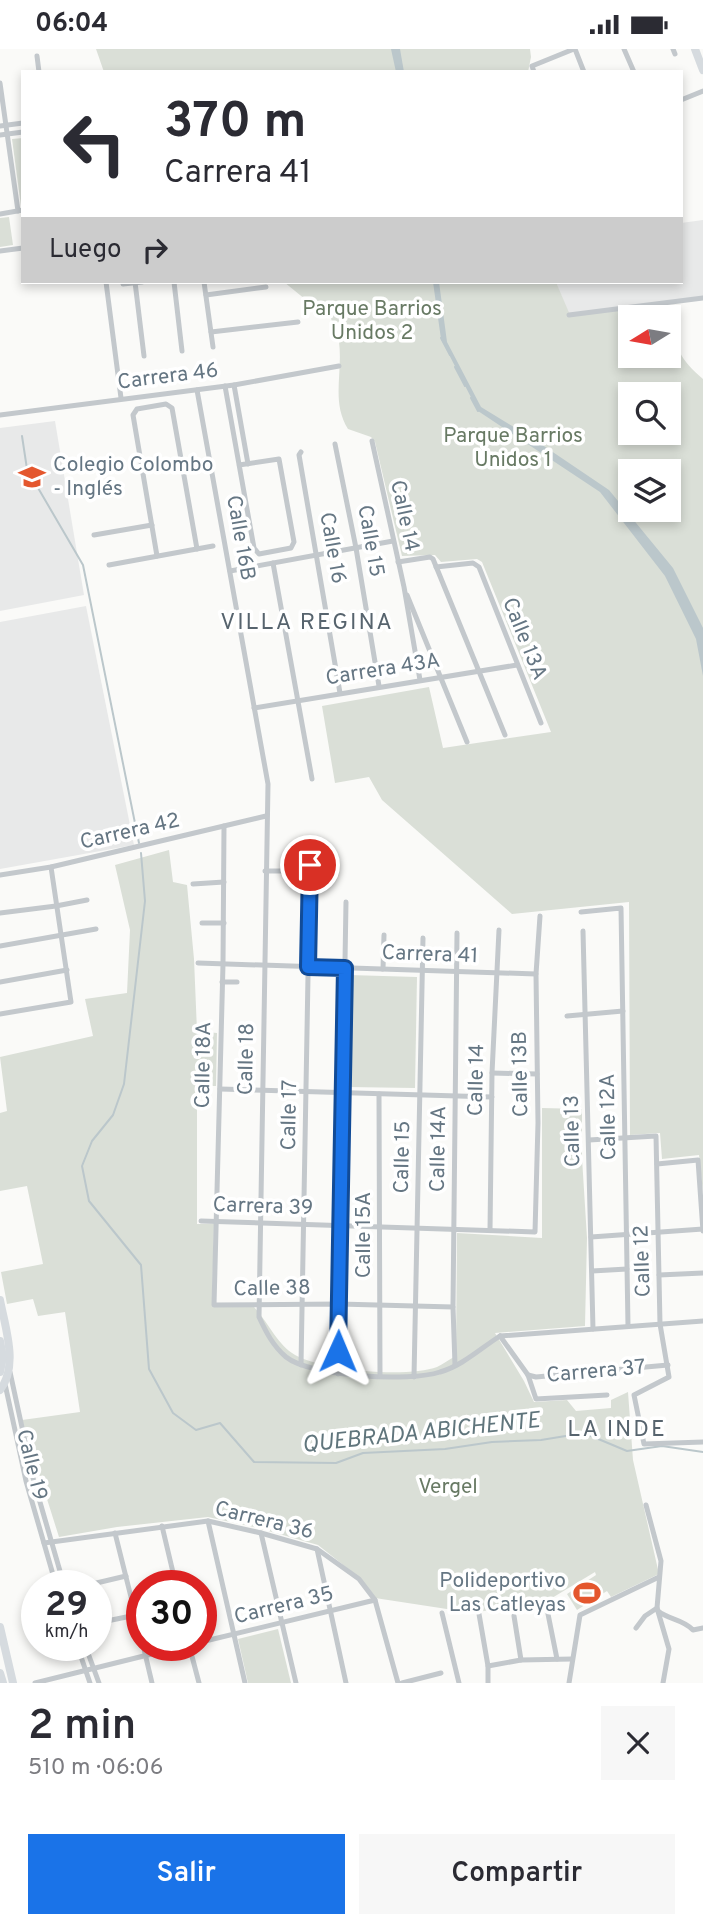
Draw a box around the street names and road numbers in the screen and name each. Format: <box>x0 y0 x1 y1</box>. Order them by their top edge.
street label: Carrera 46 <box>116 357 220 397</box>
street label: Calle 14 <box>383 478 425 554</box>
street label: Calle 16B <box>219 493 261 583</box>
street label: Calle 15 <box>350 503 390 579</box>
street label: Calle 16 <box>312 510 352 586</box>
street label: Calle 13A <box>495 594 553 684</box>
street label: Carrera 43A <box>324 648 442 692</box>
street label: Carrera 42 <box>77 807 183 857</box>
street label: Carrera 41 <box>381 940 479 970</box>
street label: Calle 18A <box>190 1021 218 1109</box>
street label: Calle 18 <box>233 1022 261 1096</box>
street label: Calle 13B <box>507 1031 535 1117</box>
street label: Calle 14 <box>463 1044 491 1116</box>
street label: Calle 12A <box>595 1073 623 1161</box>
street label: Calle 17 <box>276 1079 304 1151</box>
street label: Calle 13 <box>559 1095 587 1167</box>
street label: Calle 14A <box>425 1106 453 1192</box>
street label: Calle 15 <box>389 1120 417 1194</box>
street label: Carrera 39 <box>212 1192 314 1222</box>
street label: Calle 15A <box>351 1192 378 1278</box>
street label: Calle 12 <box>628 1224 658 1298</box>
street label: Calle 38 <box>233 1275 311 1303</box>
street label: Carrera 37 <box>545 1354 647 1390</box>
street label: Calle 19 <box>9 1427 53 1503</box>
street label: Carrera 36 <box>212 1496 316 1546</box>
street label: Carrera 35 <box>231 1581 337 1631</box>

